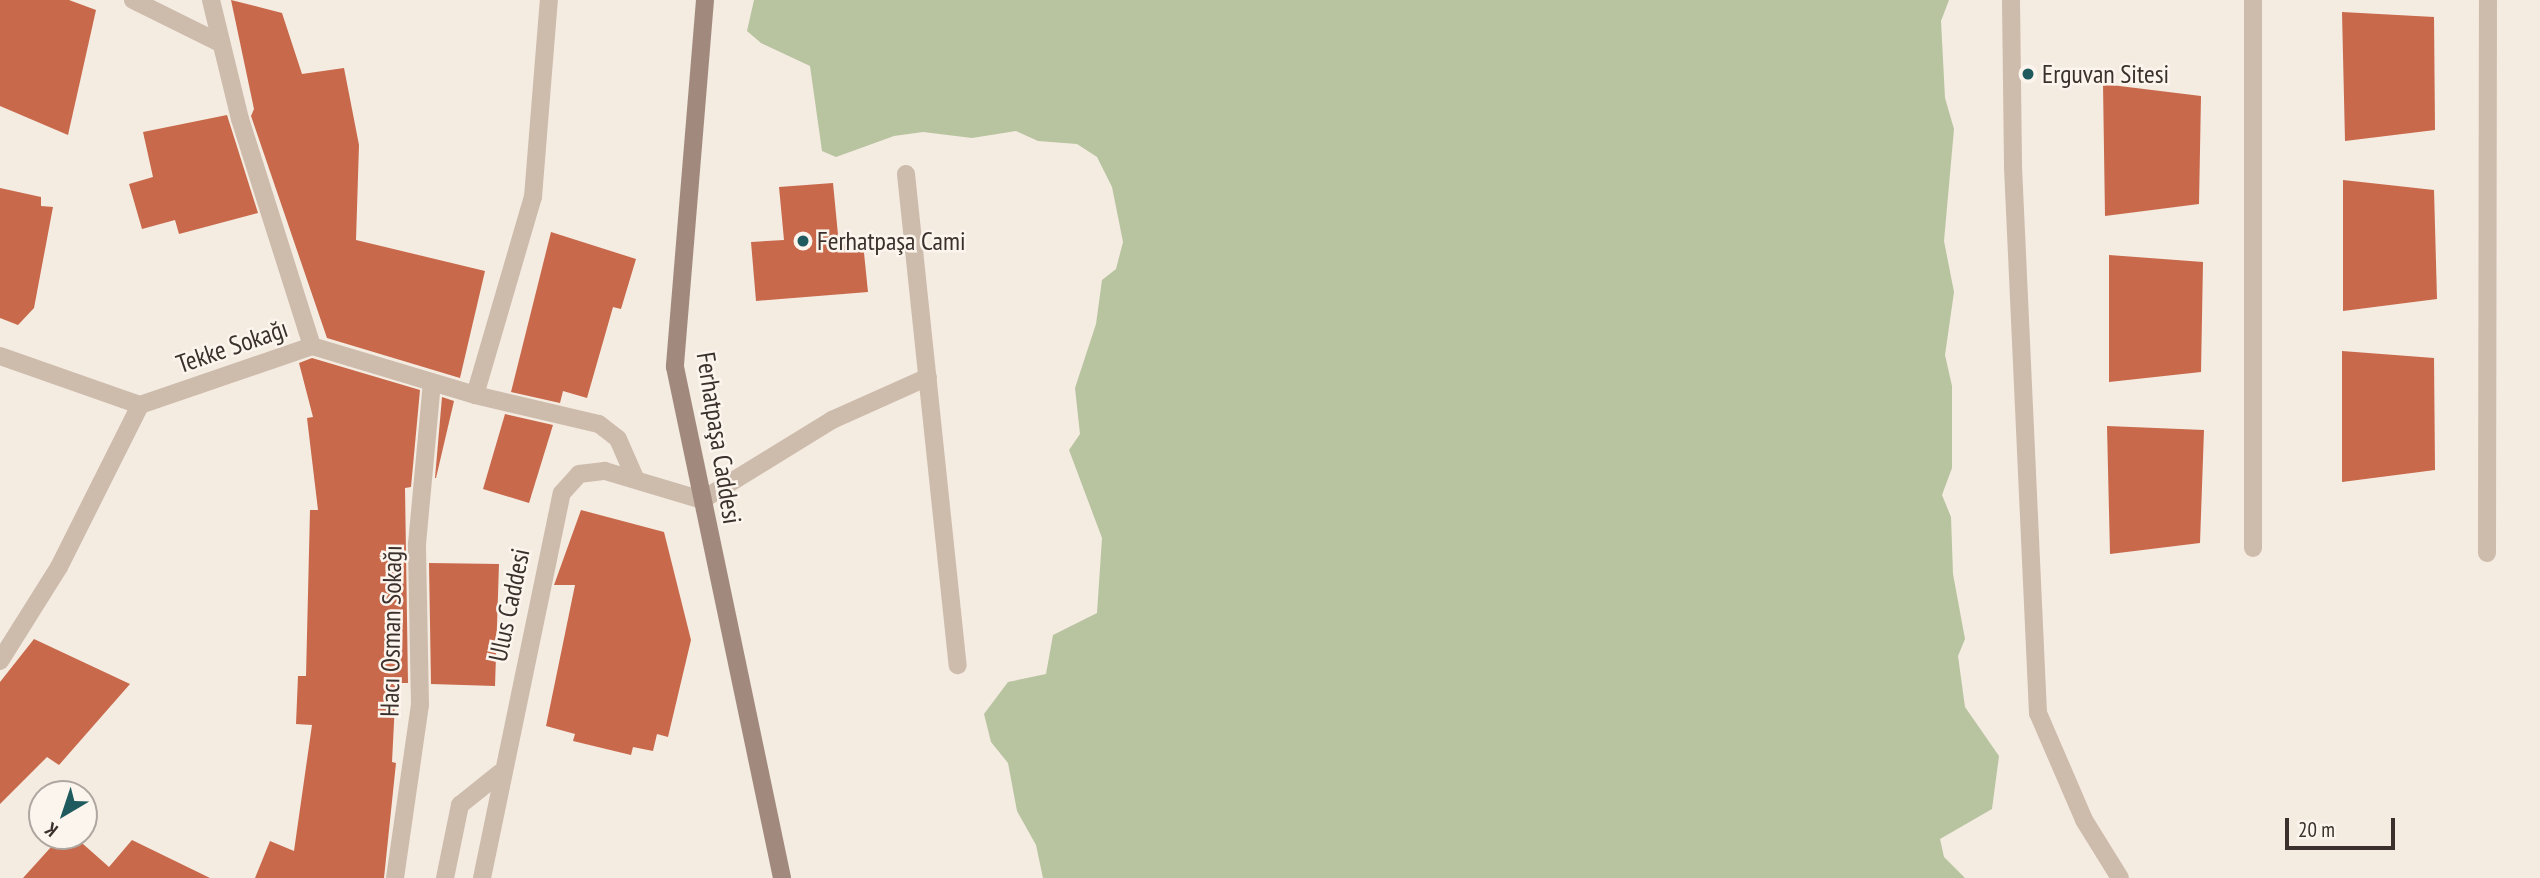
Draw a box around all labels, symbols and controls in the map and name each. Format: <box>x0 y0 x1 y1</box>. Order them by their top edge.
place label: Erguvan Sitesi <box>2042 58 2169 90</box>
marker: Erguvan Sitesi <box>2020 66 2036 82</box>
place label: Ferhatpaşa Cami <box>817 225 966 257</box>
marker: Ferhatpaşa Cami <box>795 233 811 249</box>
street label: Tekke Sokağı <box>172 312 292 380</box>
street label: Ferhatpaşa Caddesi <box>690 350 748 526</box>
street label: Hacı Osman Sokağı <box>374 545 408 717</box>
street label: Ulus Caddesi <box>482 546 536 664</box>
north arrow <box>28 780 98 850</box>
scale bar <box>2288 804 2398 848</box>
text: 20 m <box>2298 816 2335 843</box>
text: K <box>40 817 62 842</box>

